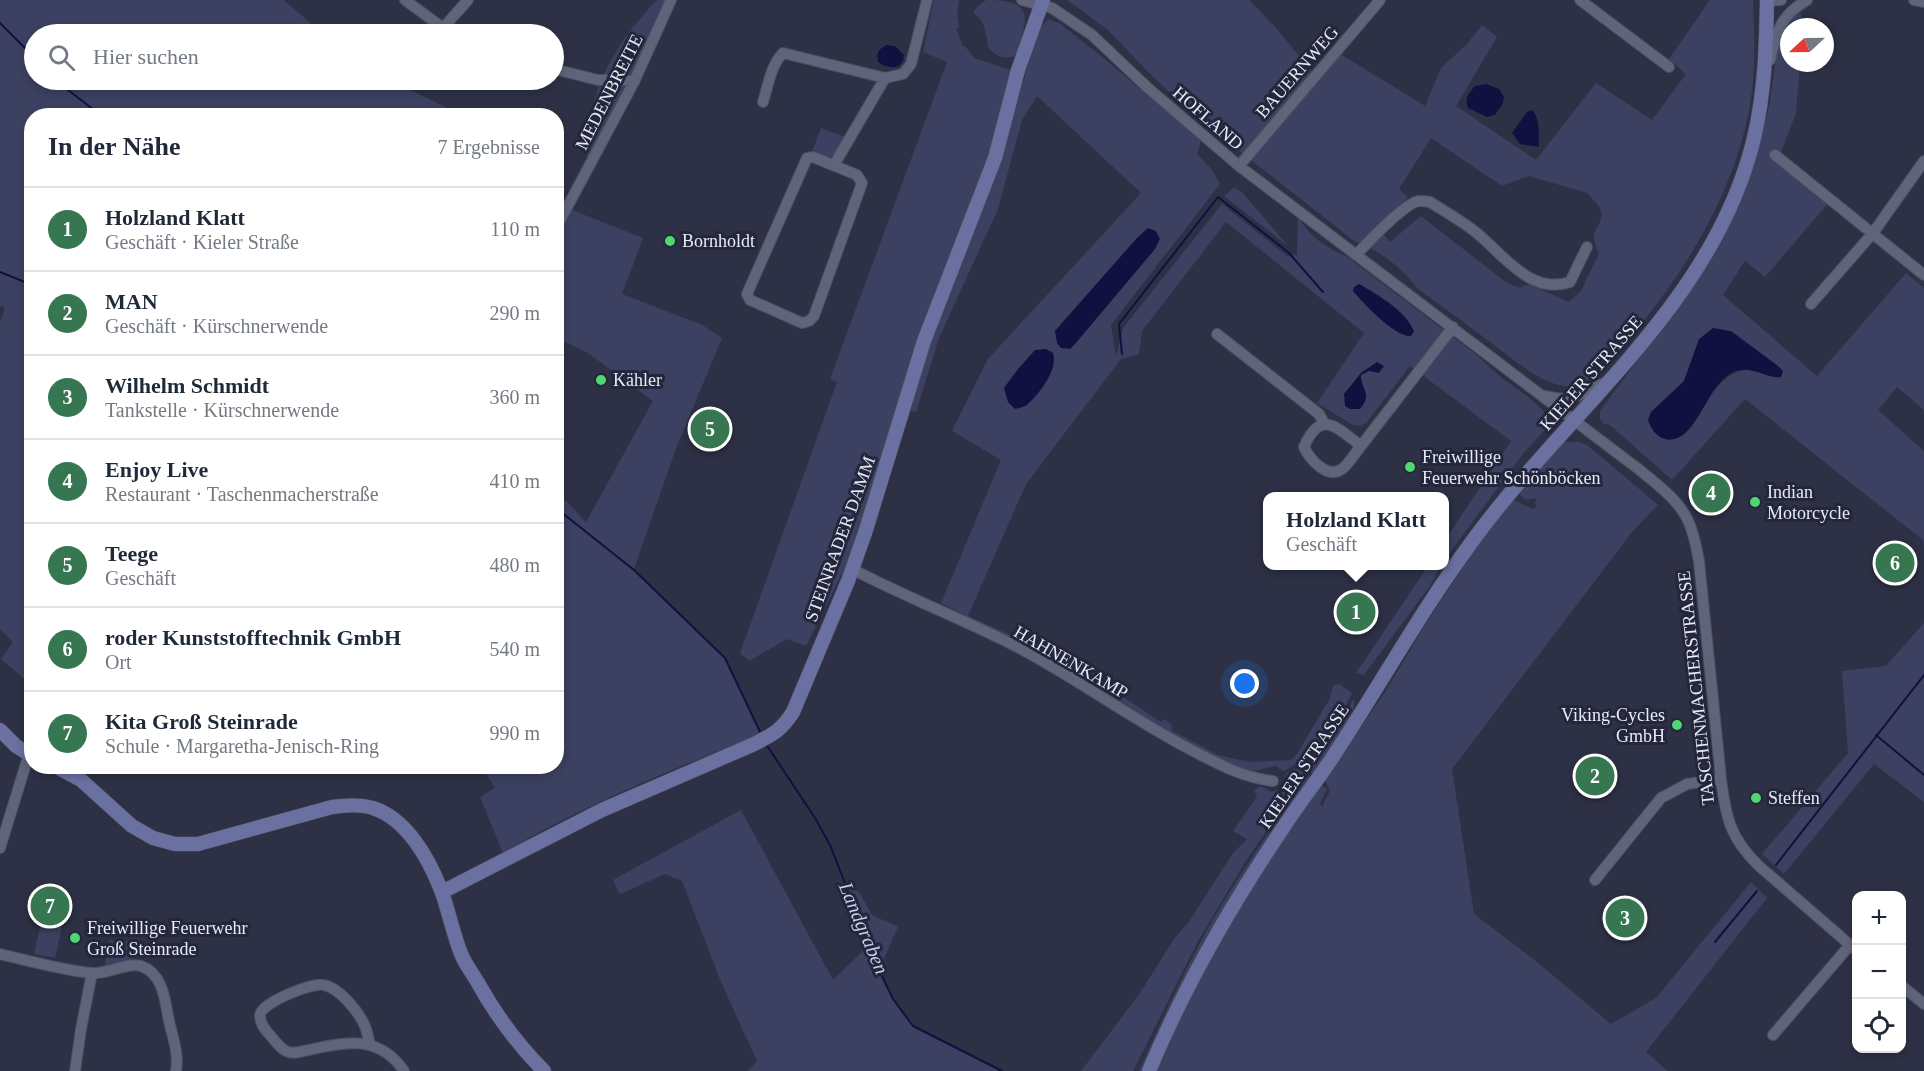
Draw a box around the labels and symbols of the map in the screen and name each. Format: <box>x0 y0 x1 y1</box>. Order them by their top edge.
north arrow <box>1780 18 1834 72</box>
street label: BAUERNWEG <box>1252 22 1342 122</box>
street label: MEDENBREITE <box>571 31 647 153</box>
street label: HOFLAND <box>1169 82 1247 154</box>
place label: Bornholdt <box>682 231 755 251</box>
marker: Bornholdt <box>663 234 677 248</box>
street label: KIELER STRASSE <box>1536 312 1646 434</box>
place label: Kähler <box>613 370 662 390</box>
marker: Kähler <box>594 373 608 387</box>
pin: 5 <box>690 406 730 452</box>
place label: Freiwillige Feuerwehr Schönböcken <box>1422 447 1600 488</box>
street label: STEINRADER DAMM <box>801 454 879 624</box>
marker: Freiwillige Feuerwehr Schönböcken <box>1403 460 1417 474</box>
pin: 4 <box>1692 470 1730 516</box>
place label: Indian Motorcycle <box>1767 482 1850 523</box>
marker: Indian Motorcycle <box>1748 495 1762 509</box>
pin: 6 <box>1876 540 1914 586</box>
street label: TASCHENMACHERSTRASSE <box>1674 570 1718 806</box>
pin: 1 <box>1336 590 1376 634</box>
street label: HAHNENKAMP <box>1011 621 1131 703</box>
your location <box>1230 669 1259 698</box>
street label: KIELER STRASSE <box>1255 700 1353 832</box>
place label: Viking-Cycles GmbH <box>1561 705 1665 746</box>
marker: Viking-Cycles GmbH <box>1670 718 1684 732</box>
pin: 2 <box>1576 754 1614 798</box>
place label: Steffen <box>1768 788 1820 808</box>
marker: Steffen <box>1749 791 1763 805</box>
water label: Landgraben <box>833 878 893 978</box>
pin: 7 <box>31 884 70 928</box>
pin: 3 <box>1606 896 1644 940</box>
place label: Freiwillige Feuerwehr Groß Steinrade <box>87 918 247 959</box>
marker: Freiwillige Feuerwehr Groß Steinrade <box>68 931 82 945</box>

